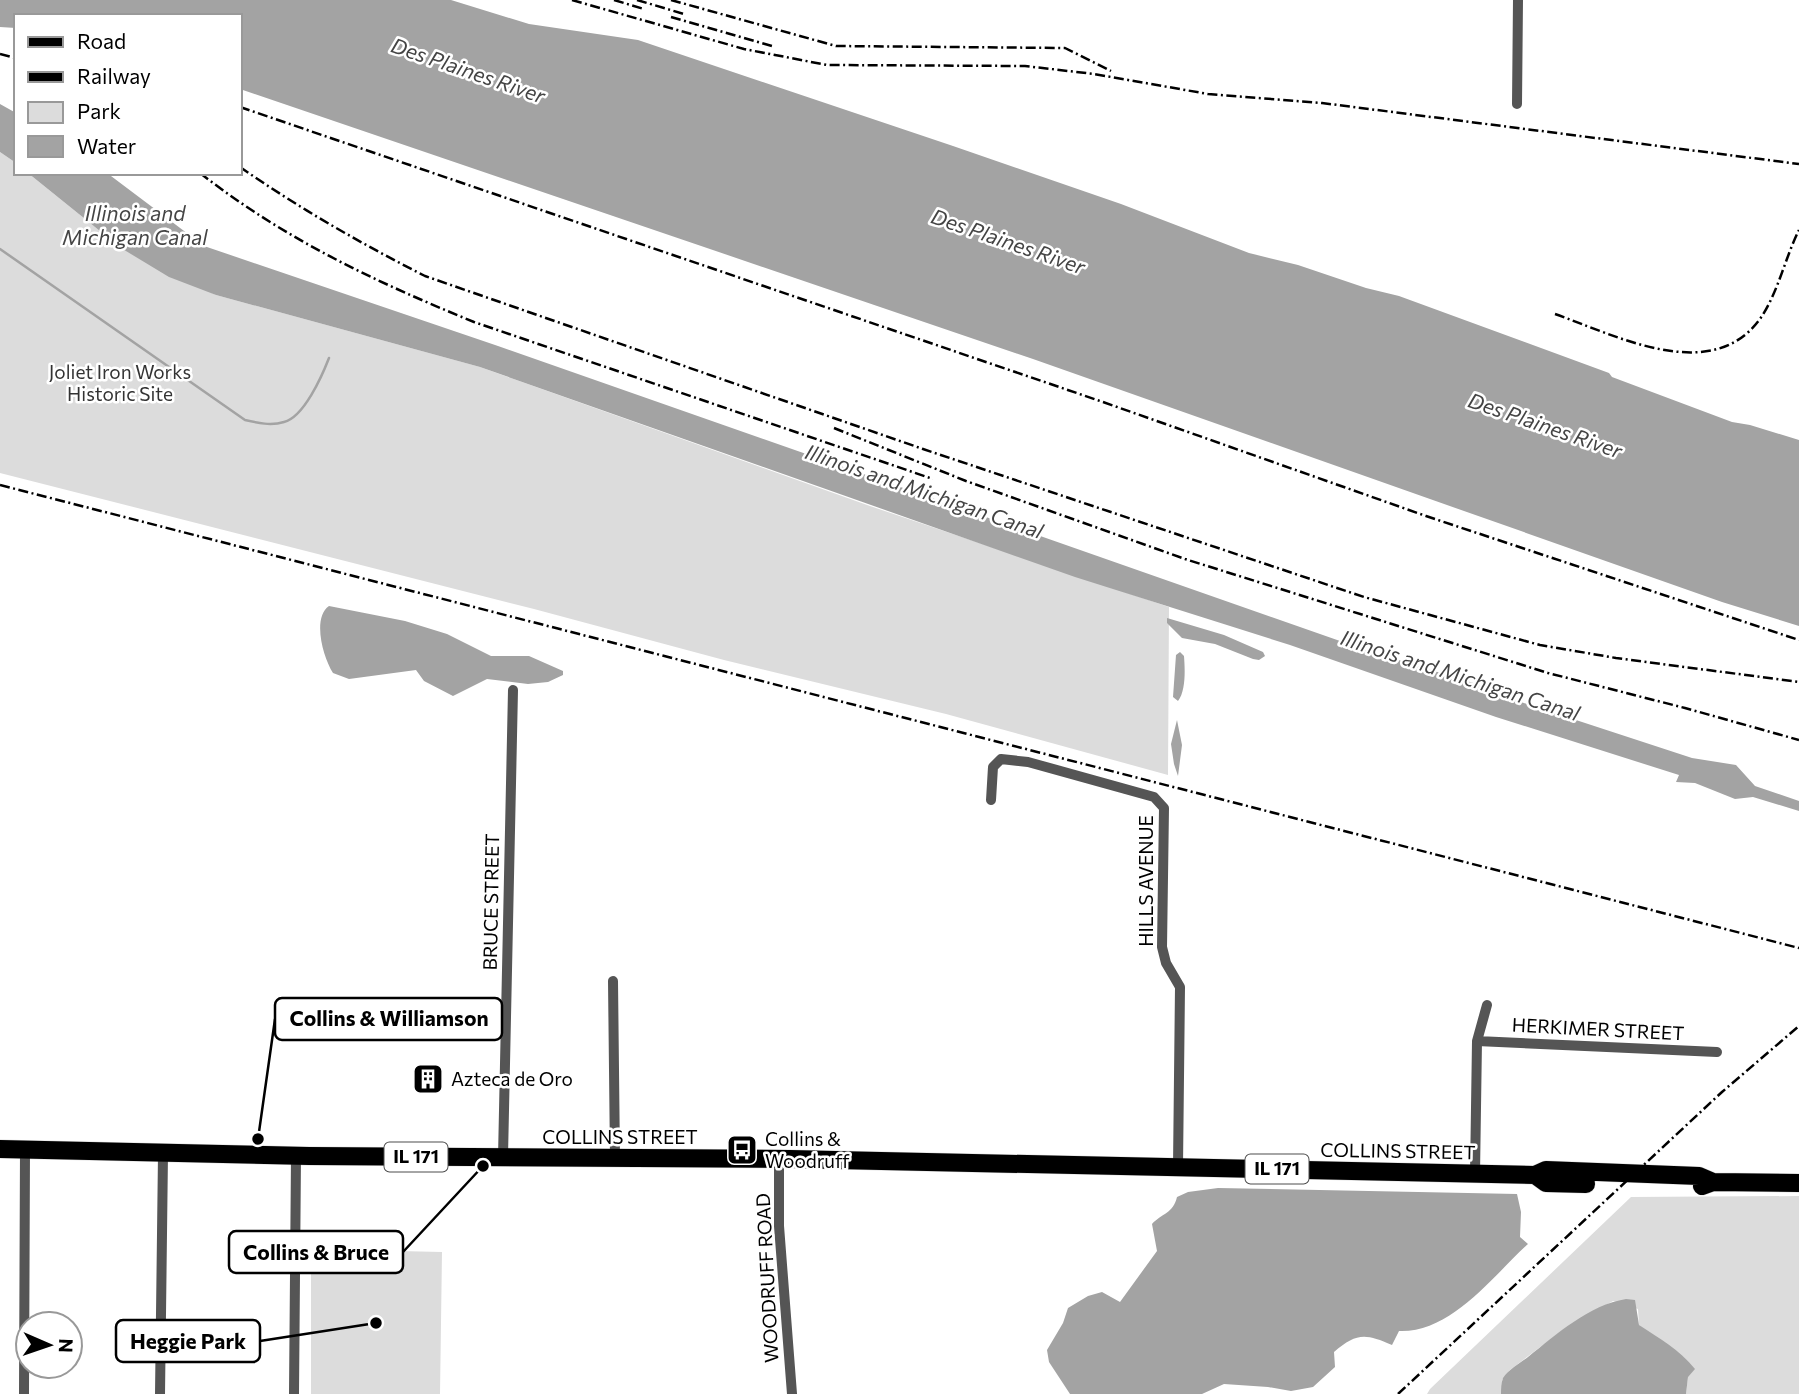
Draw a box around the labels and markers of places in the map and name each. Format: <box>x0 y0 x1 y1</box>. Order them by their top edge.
callout: Collins & Williamson <box>275 998 502 1040</box>
building icon: Azteca de Oro <box>411 1062 445 1096</box>
place label: Azteca de Oro <box>451 1067 573 1090</box>
place label: Collins & Woodruff <box>765 1127 850 1172</box>
bus stop icon: Collins & Woodruff <box>725 1133 759 1167</box>
callout: Collins & Bruce <box>229 1231 403 1273</box>
callout: Heggie Park <box>116 1320 260 1362</box>

